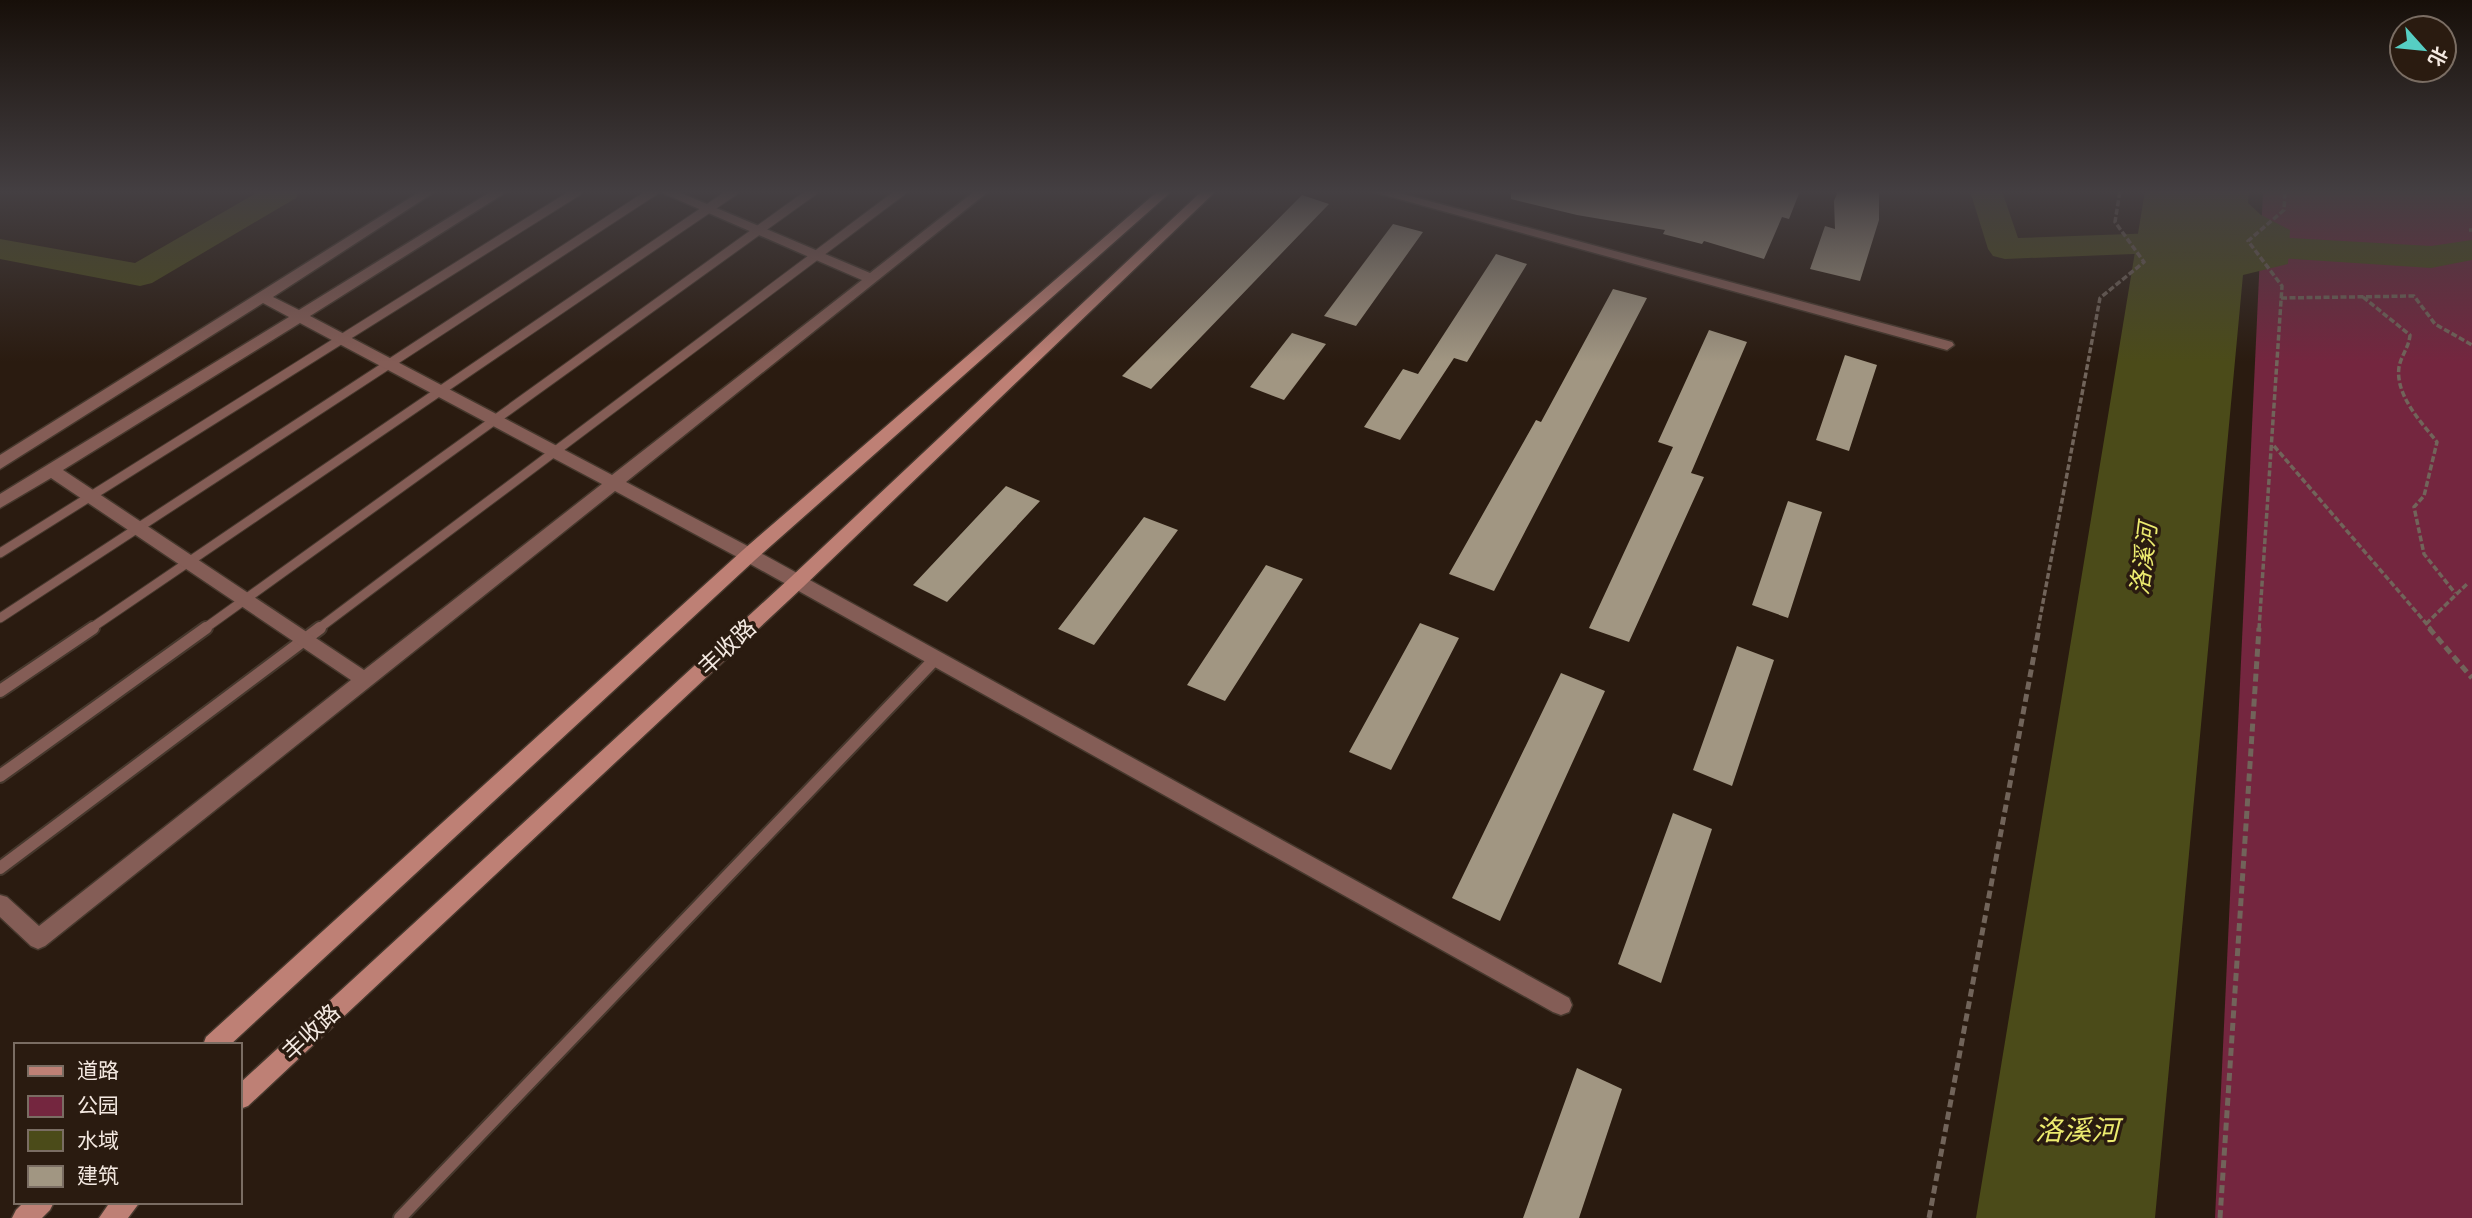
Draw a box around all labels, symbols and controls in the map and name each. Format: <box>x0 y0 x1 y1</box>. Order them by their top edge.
north arrow <box>2388 14 2458 84</box>
text: 北 <box>2423 43 2453 71</box>
water label: 洛溪河 <box>2124 517 2164 597</box>
street label: 丰收路 <box>692 613 762 681</box>
street label: 丰收路 <box>276 998 346 1066</box>
legend <box>14 1043 242 1204</box>
text: 道路 <box>77 1057 119 1084</box>
text: 公园 <box>77 1092 119 1119</box>
water label: 洛溪河 <box>2035 1111 2124 1148</box>
text: 水域 <box>77 1127 119 1154</box>
text: 建筑 <box>77 1162 119 1189</box>

